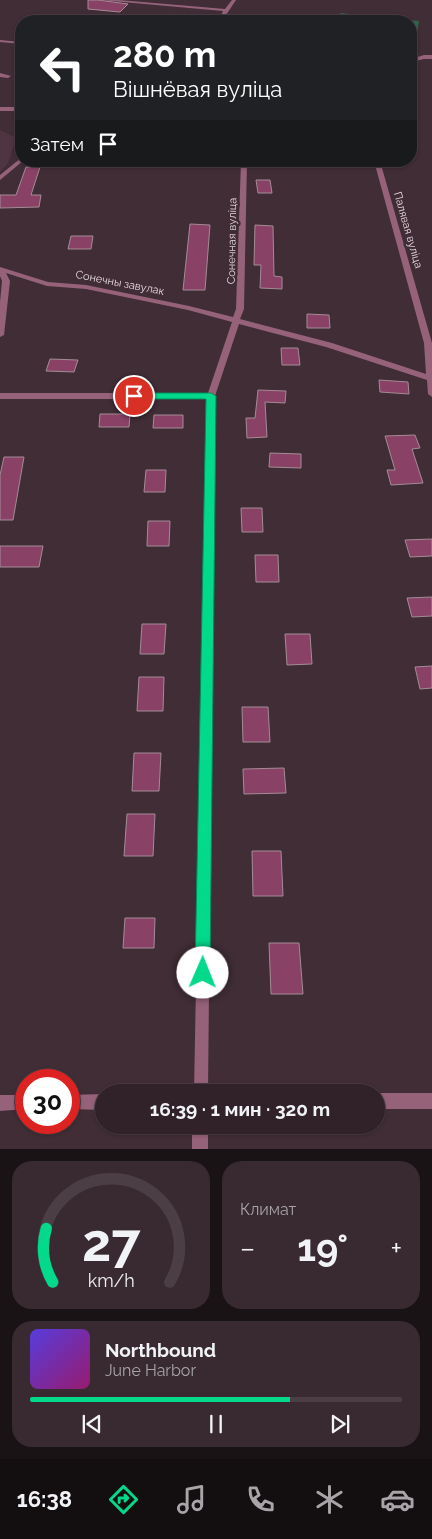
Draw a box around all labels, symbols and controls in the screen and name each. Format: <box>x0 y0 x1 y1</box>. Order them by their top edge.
text: 280 m <box>113 34 216 75</box>
icon: left <box>30 35 95 100</box>
text: Вішнёвая вуліца <box>113 76 282 102</box>
icon: arrive <box>94 130 122 158</box>
text: Затем <box>30 133 84 155</box>
street label: Палявая вуліца <box>391 190 425 270</box>
street label: Сонечная вуліца <box>225 198 239 284</box>
street label: Сонечны завулак <box>74 268 166 298</box>
pin <box>113 375 155 417</box>
icon: arrive <box>120 382 148 410</box>
position arrow <box>176 946 228 998</box>
speed limit sign: 30 <box>15 1069 80 1134</box>
text: 16:39 · 1 мин · 320 m <box>150 1098 330 1120</box>
text: Климат <box>240 1200 296 1219</box>
text: 27 <box>82 1212 141 1273</box>
text: 19° <box>297 1225 348 1270</box>
text: − <box>240 1232 255 1265</box>
text: + <box>390 1232 402 1265</box>
text: km/h <box>87 1270 135 1291</box>
text: Northbound <box>105 1339 216 1361</box>
text: June Harbor <box>105 1361 196 1380</box>
icon: previous <box>78 1410 106 1438</box>
icon: pause <box>202 1410 230 1438</box>
icon: next <box>326 1410 354 1438</box>
icon: directions <box>106 1482 141 1517</box>
icon: music <box>174 1482 209 1517</box>
icon: phone <box>243 1482 278 1517</box>
icon: climate <box>312 1482 347 1517</box>
icon: car <box>380 1482 415 1517</box>
text: 16:38 <box>17 1486 72 1512</box>

